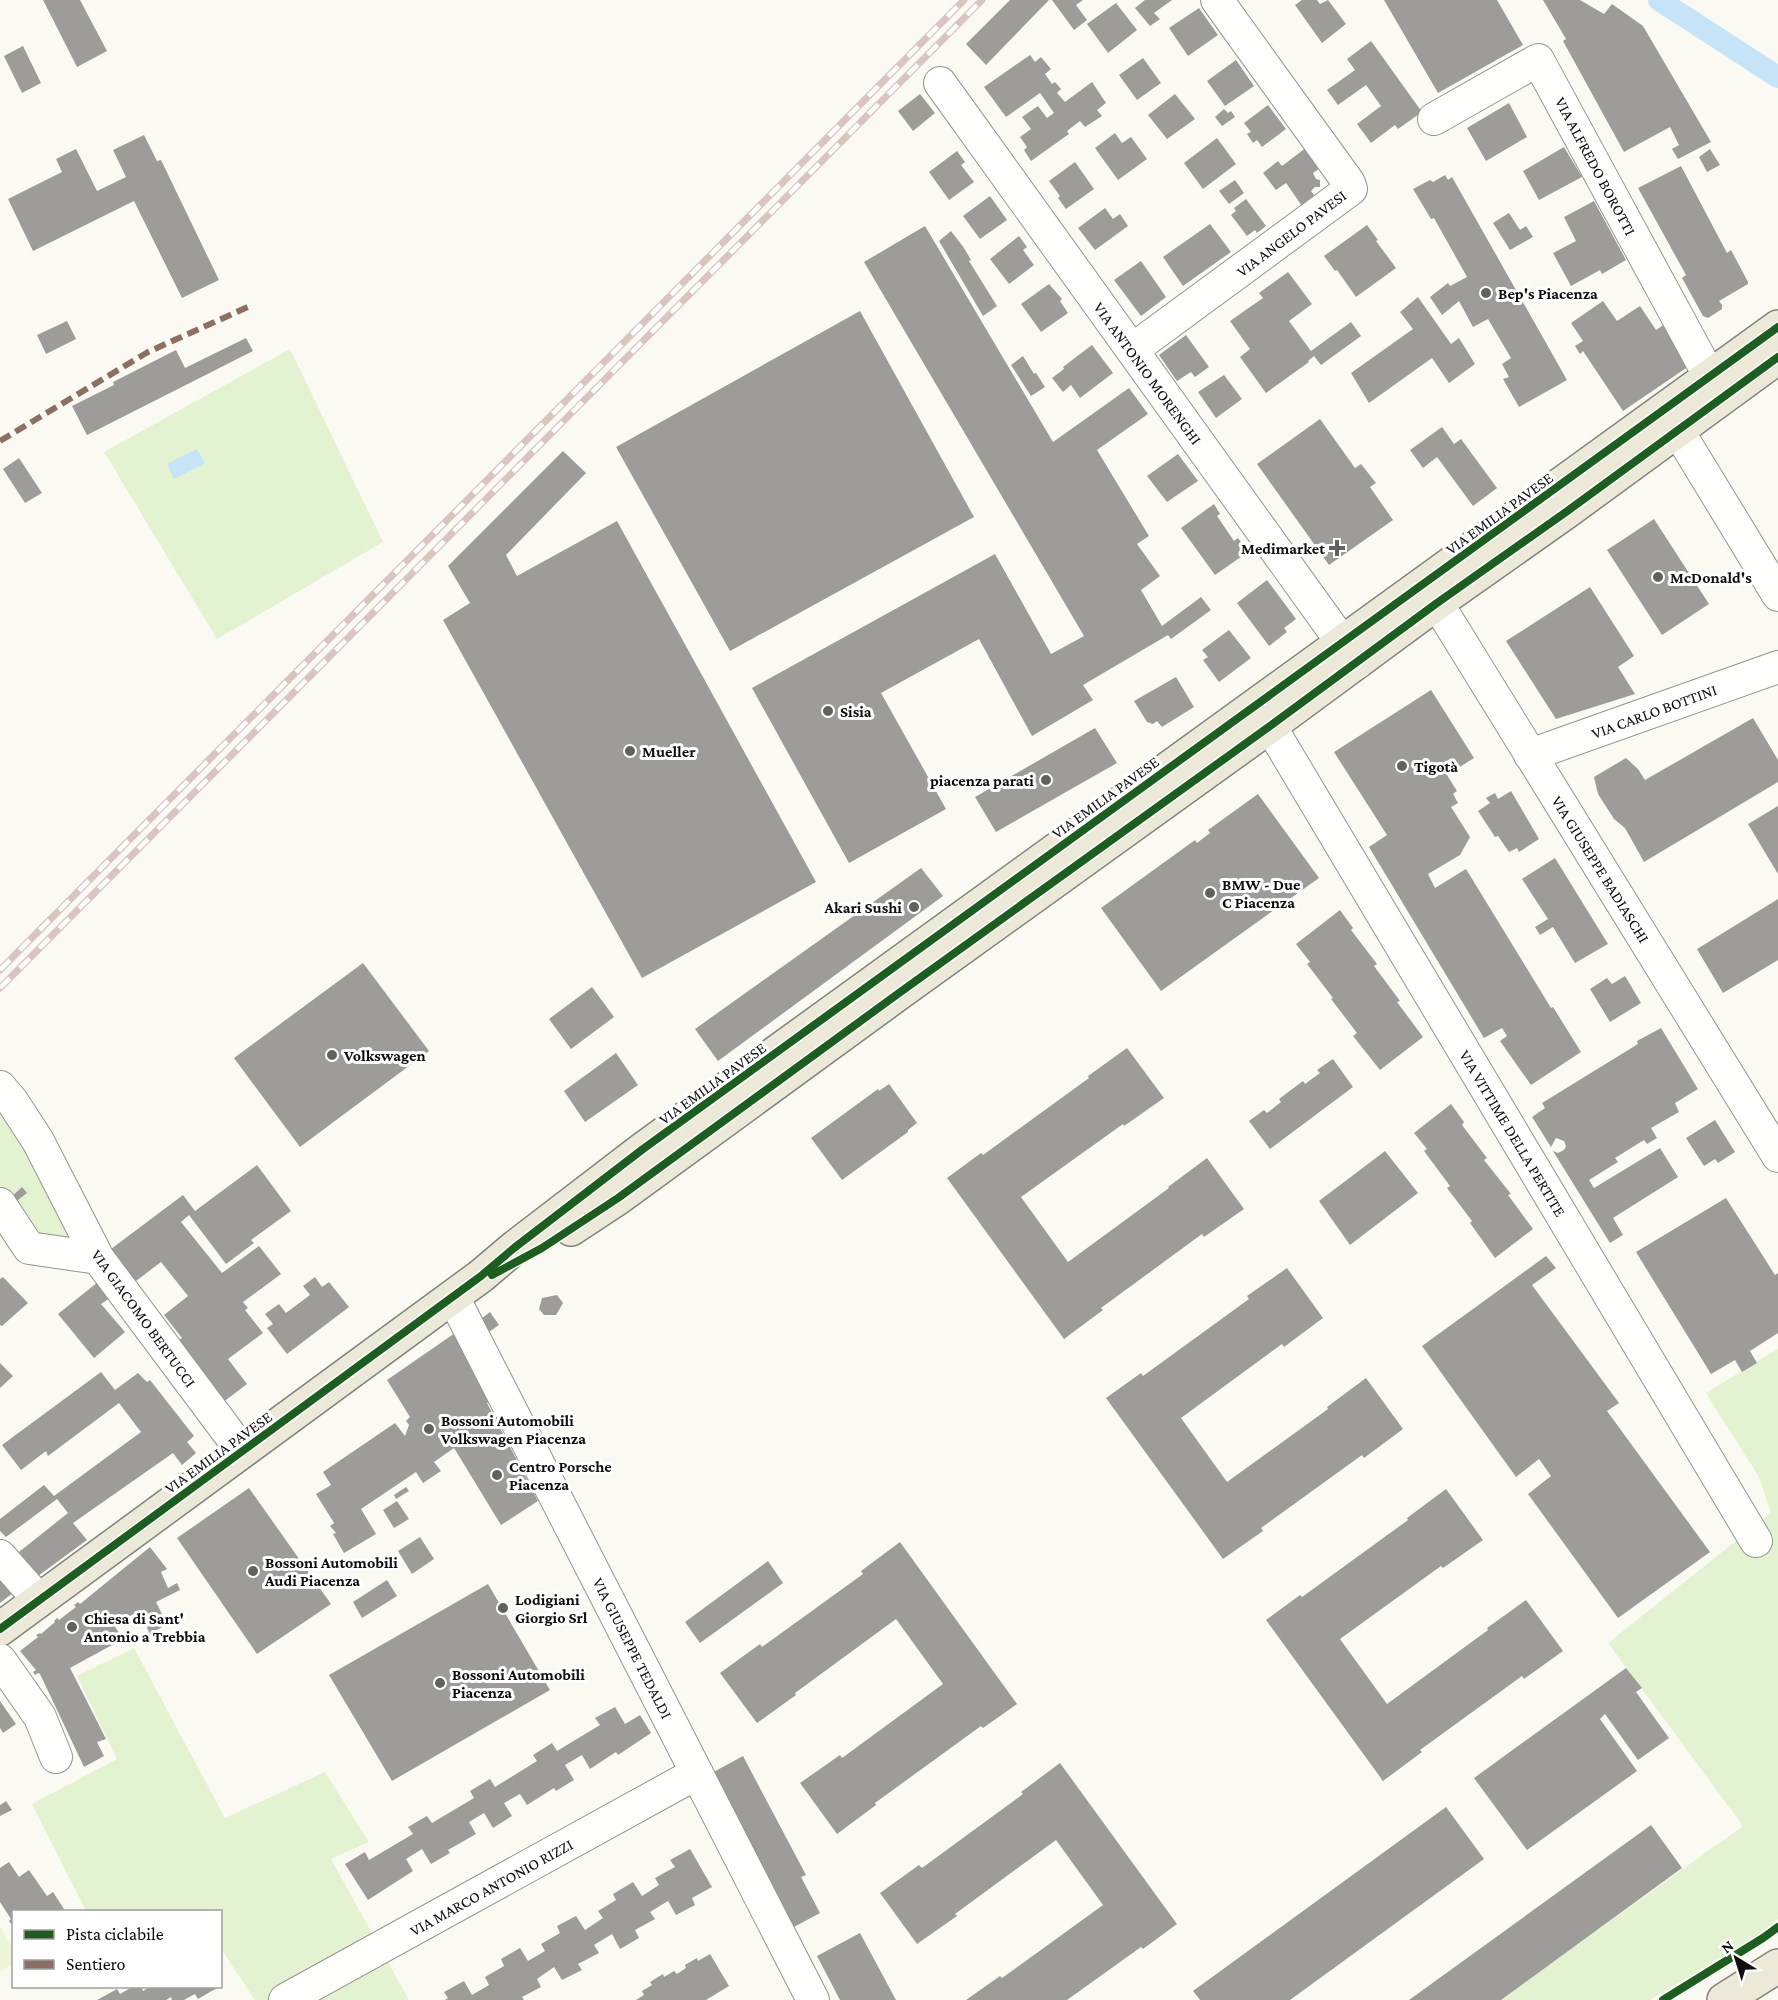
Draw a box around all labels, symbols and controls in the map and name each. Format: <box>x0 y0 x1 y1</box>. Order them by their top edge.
street label: VIA ALFREDO BOROTTI <box>1552 94 1639 238</box>
street label: VIA ANGELO PAVESI <box>1233 187 1349 280</box>
place label: Bep's Piacenza <box>1498 285 1598 302</box>
marker: Bep's Piacenza <box>1479 286 1493 300</box>
street label: VIA ANTONIO MORENGHI <box>1090 299 1205 448</box>
street label: VIA EMILIA PAVESE <box>1442 469 1556 558</box>
place label: Medimarket <box>1241 540 1325 557</box>
marker: Medimarket <box>1330 541 1344 555</box>
place label: McDonald's <box>1670 569 1752 586</box>
marker: McDonald's <box>1651 570 1665 584</box>
street label: VIA CARLO BOTTINI <box>1589 681 1719 742</box>
place label: Sisia <box>840 703 872 720</box>
marker: Sisia <box>821 704 835 718</box>
place label: Mueller <box>642 743 696 760</box>
marker: Mueller <box>623 744 637 758</box>
street label: VIA EMILIA PAVESE <box>1048 753 1162 842</box>
place label: Tigotà <box>1414 758 1458 775</box>
marker: Tigotà <box>1395 759 1409 773</box>
place label: piacenza parati <box>930 772 1034 789</box>
marker: piacenza parati <box>1039 773 1053 787</box>
street label: VIA GIUSEPPE BADIASCHI <box>1548 793 1653 946</box>
place label: BMW - Due C Piacenza <box>1222 876 1301 911</box>
marker: BMW - Due C Piacenza <box>1203 886 1217 900</box>
place label: Akari Sushi <box>824 899 902 916</box>
marker: Akari Sushi <box>907 900 921 914</box>
street label: VIA EMILIA PAVESE <box>655 1039 769 1128</box>
place label: Volkswagen <box>343 1047 426 1064</box>
street label: VIA VITTIME DELLA PERTITE <box>1456 1047 1569 1220</box>
marker: Volkswagen <box>325 1048 339 1062</box>
street label: VIA GIACOMO BERTUCCI <box>88 1246 199 1390</box>
street label: VIA EMILIA PAVESE <box>161 1408 275 1497</box>
place label: Bossoni Automobili Volkswagen Piacenza <box>440 1412 586 1447</box>
marker: Bossoni Automobili Volkswagen Piacenza <box>422 1422 436 1436</box>
place label: Centro Porsche Piacenza <box>509 1458 612 1493</box>
marker: Centro Porsche Piacenza <box>490 1468 504 1482</box>
place label: Bossoni Automobili Audi Piacenza <box>264 1554 398 1589</box>
marker: Bossoni Automobili Audi Piacenza <box>246 1564 260 1578</box>
street label: VIA GIUSEPPE TEDALDI <box>590 1575 676 1722</box>
place label: Lodigiani Giorgio Srl <box>515 1591 588 1626</box>
marker: Lodigiani Giorgio Srl <box>496 1601 510 1615</box>
place label: Chiesa di Sant' Antonio a Trebbia <box>83 1610 206 1645</box>
marker: Chiesa di Sant' Antonio a Trebbia <box>65 1620 79 1634</box>
place label: Bossoni Automobili Piacenza <box>452 1666 585 1701</box>
marker: Bossoni Automobili Piacenza <box>433 1676 447 1690</box>
street label: VIA MARCO ANTONIO RIZZI <box>407 1835 576 1939</box>
legend <box>12 1910 222 1988</box>
text: Pista ciclabile <box>66 1924 164 1944</box>
north arrow <box>1706 1928 1766 1988</box>
text: N <box>1718 1936 1737 1957</box>
text: Sentiero <box>66 1954 126 1974</box>

